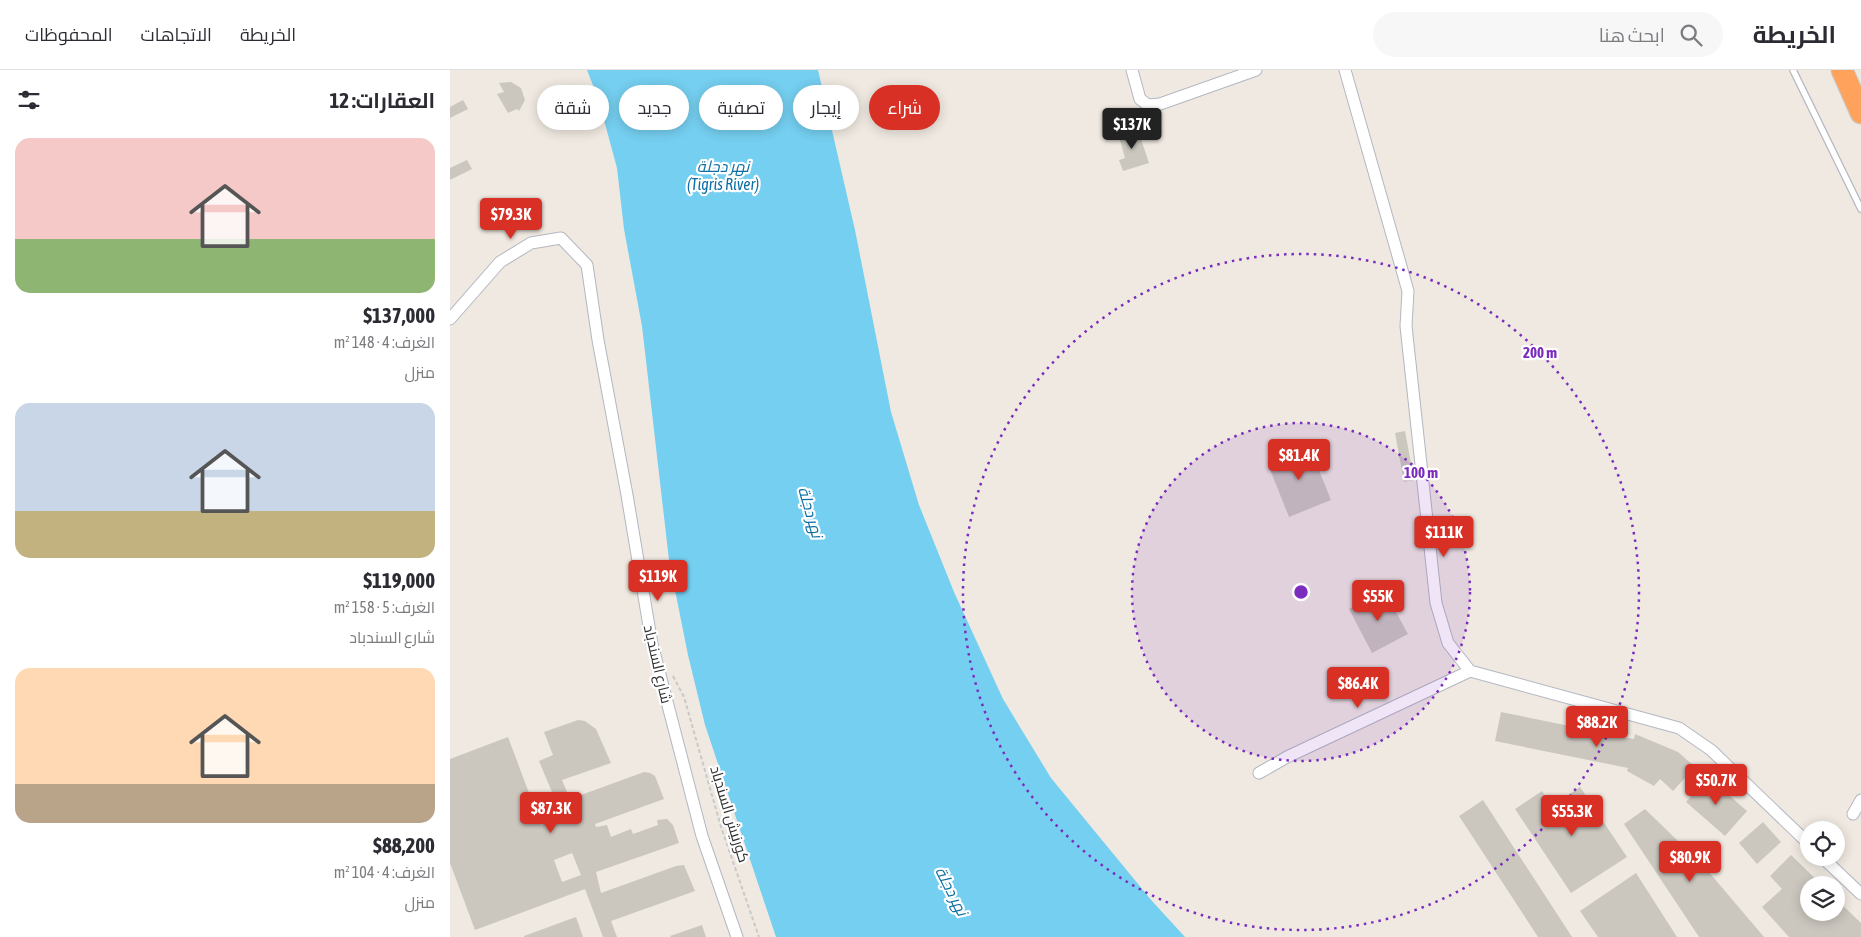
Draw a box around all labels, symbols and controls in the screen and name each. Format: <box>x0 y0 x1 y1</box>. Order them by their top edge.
search box <box>1373 12 1723 57</box>
icon: search <box>1677 21 1705 49</box>
text: الخريطة <box>1753 21 1836 48</box>
text: المحفوظات <box>25 24 113 45</box>
text: الاتجاهات <box>141 24 212 45</box>
text: الخريطة <box>240 24 296 45</box>
text: ابحث هنا <box>1599 24 1665 46</box>
chip: شقة <box>537 85 609 130</box>
chip: جديد <box>619 85 689 130</box>
chip: تصفية <box>699 85 783 130</box>
chip: إيجار <box>793 85 859 130</box>
chip: شراء <box>869 85 940 130</box>
icon: filters <box>15 86 43 114</box>
text: العقارات: 12 <box>329 88 435 112</box>
pin: $137K <box>1097 108 1167 150</box>
text: $137K <box>1113 115 1151 133</box>
water label: نهر دجلة (Tigris River) <box>687 157 759 194</box>
icon: home <box>180 171 270 261</box>
pin: $79.3K <box>470 198 552 240</box>
text: $79.3K <box>491 205 531 223</box>
text: $137,000 <box>363 303 435 327</box>
text: الغرف: 4 · 148 m² <box>334 333 435 351</box>
text: 200 m <box>1523 344 1557 361</box>
text: منزل <box>405 363 435 381</box>
icon: home <box>180 436 270 526</box>
pin: $81.4K <box>1258 438 1340 481</box>
text: $81.4K <box>1279 446 1319 464</box>
text: 100 m <box>1404 464 1438 481</box>
water label: نهر دجلة <box>794 484 827 542</box>
pin: $111K <box>1409 516 1479 558</box>
text: $111K <box>1425 523 1463 541</box>
pin: $119K <box>623 560 693 602</box>
text: $119K <box>639 567 677 585</box>
text: $119,000 <box>363 568 435 592</box>
pin: $55K <box>1348 580 1408 622</box>
centre of rings <box>1292 583 1310 601</box>
text: $55K <box>1363 587 1393 605</box>
text: الغرف: 5 · 158 m² <box>334 598 435 616</box>
street label: شارع السندباد <box>638 623 675 706</box>
text: شارع السندباد <box>349 628 435 646</box>
pin: $86.4K <box>1317 666 1399 709</box>
text: $86.4K <box>1338 674 1378 692</box>
icon: home <box>180 701 270 791</box>
pin: $88.2K <box>1556 706 1638 748</box>
text: $88.2K <box>1577 713 1617 731</box>
street label: كورنيش السندباد <box>705 764 753 865</box>
pin: $50.7K <box>1675 764 1757 806</box>
text: $50.7K <box>1696 771 1736 789</box>
pin: $87.3K <box>510 792 592 834</box>
pin: $55.3K <box>1531 794 1613 837</box>
text: $87.3K <box>531 799 571 817</box>
text: $55.3K <box>1552 802 1592 820</box>
map controls <box>1800 821 1845 921</box>
button: locate <box>1800 821 1845 866</box>
text: $88,200 <box>373 833 435 857</box>
pin: $80.9K <box>1649 840 1731 883</box>
text: $80.9K <box>1670 848 1710 866</box>
text: الغرف: 4 · 104 m² <box>334 863 435 881</box>
water label: نهر دجلة <box>931 863 973 921</box>
button: layers <box>1800 876 1845 921</box>
text: منزل <box>405 893 435 911</box>

